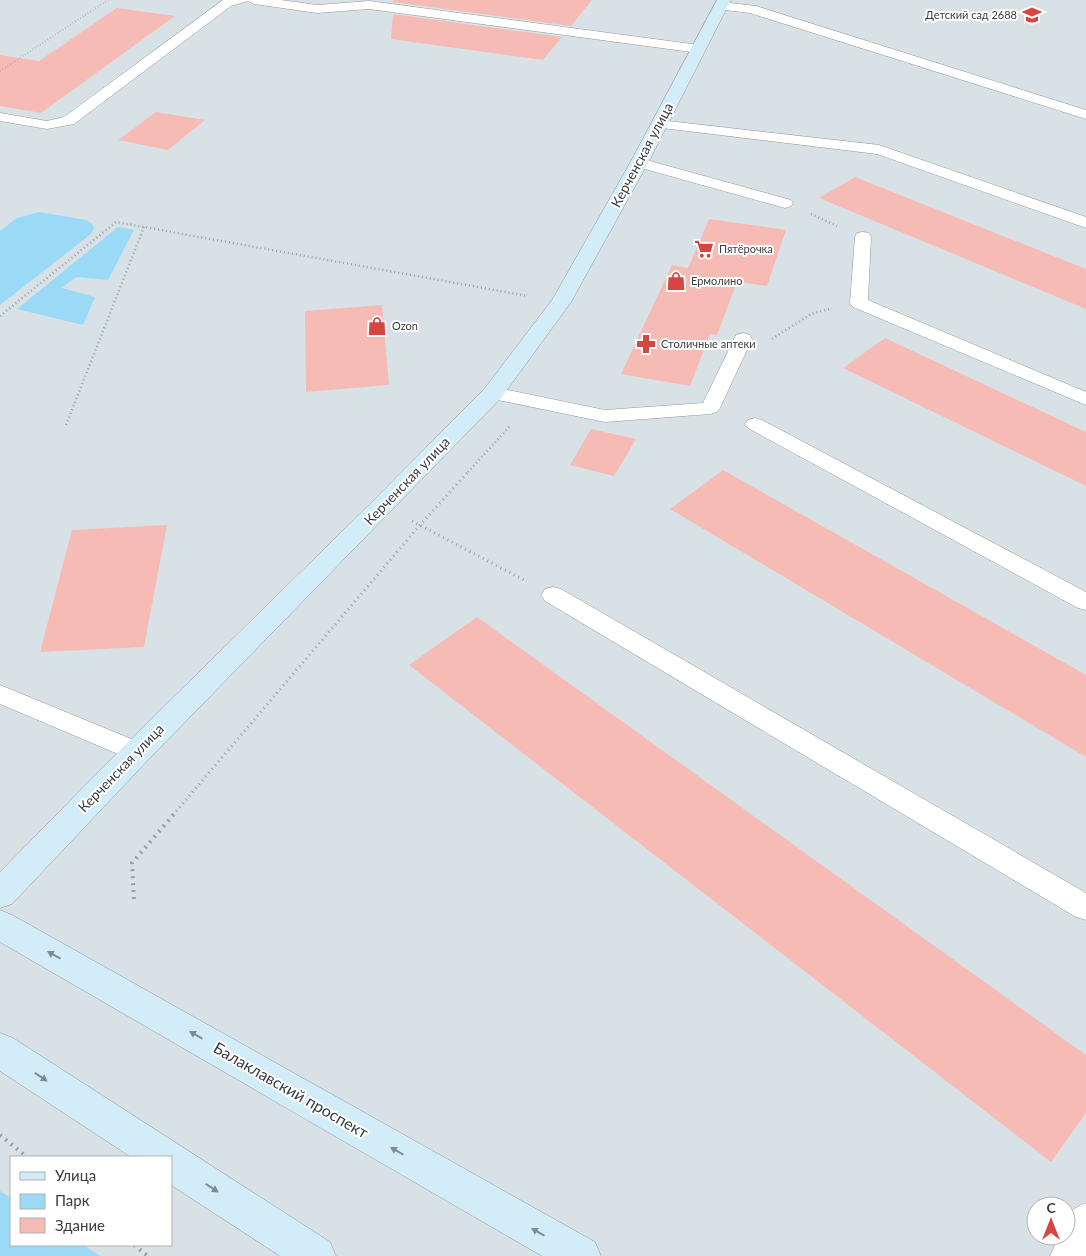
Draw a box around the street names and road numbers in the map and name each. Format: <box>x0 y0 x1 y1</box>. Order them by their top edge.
street label: Керченская улица <box>607 99 676 210</box>
street label: Керченская улица <box>360 433 453 528</box>
street label: Керченская улица <box>74 720 167 815</box>
street label: Балаклавский проспект <box>210 1037 372 1142</box>

